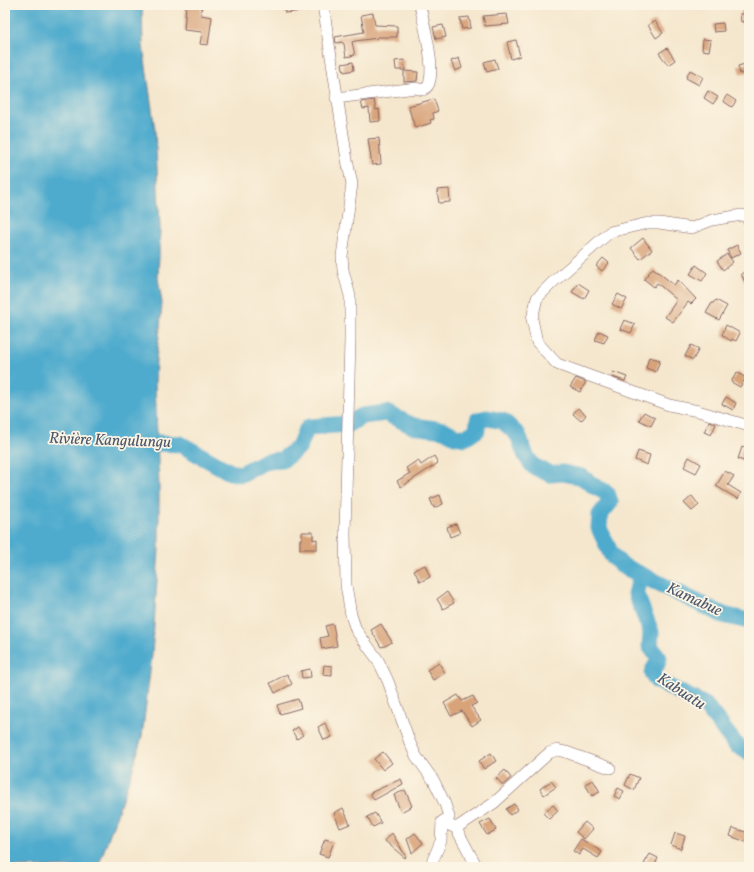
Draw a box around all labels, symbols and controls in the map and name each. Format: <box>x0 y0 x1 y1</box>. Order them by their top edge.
water label: Rivière Kangulungu <box>49 428 171 454</box>
water label: Kamabue <box>663 578 725 622</box>
water label: Kabuatu <box>653 668 709 716</box>

